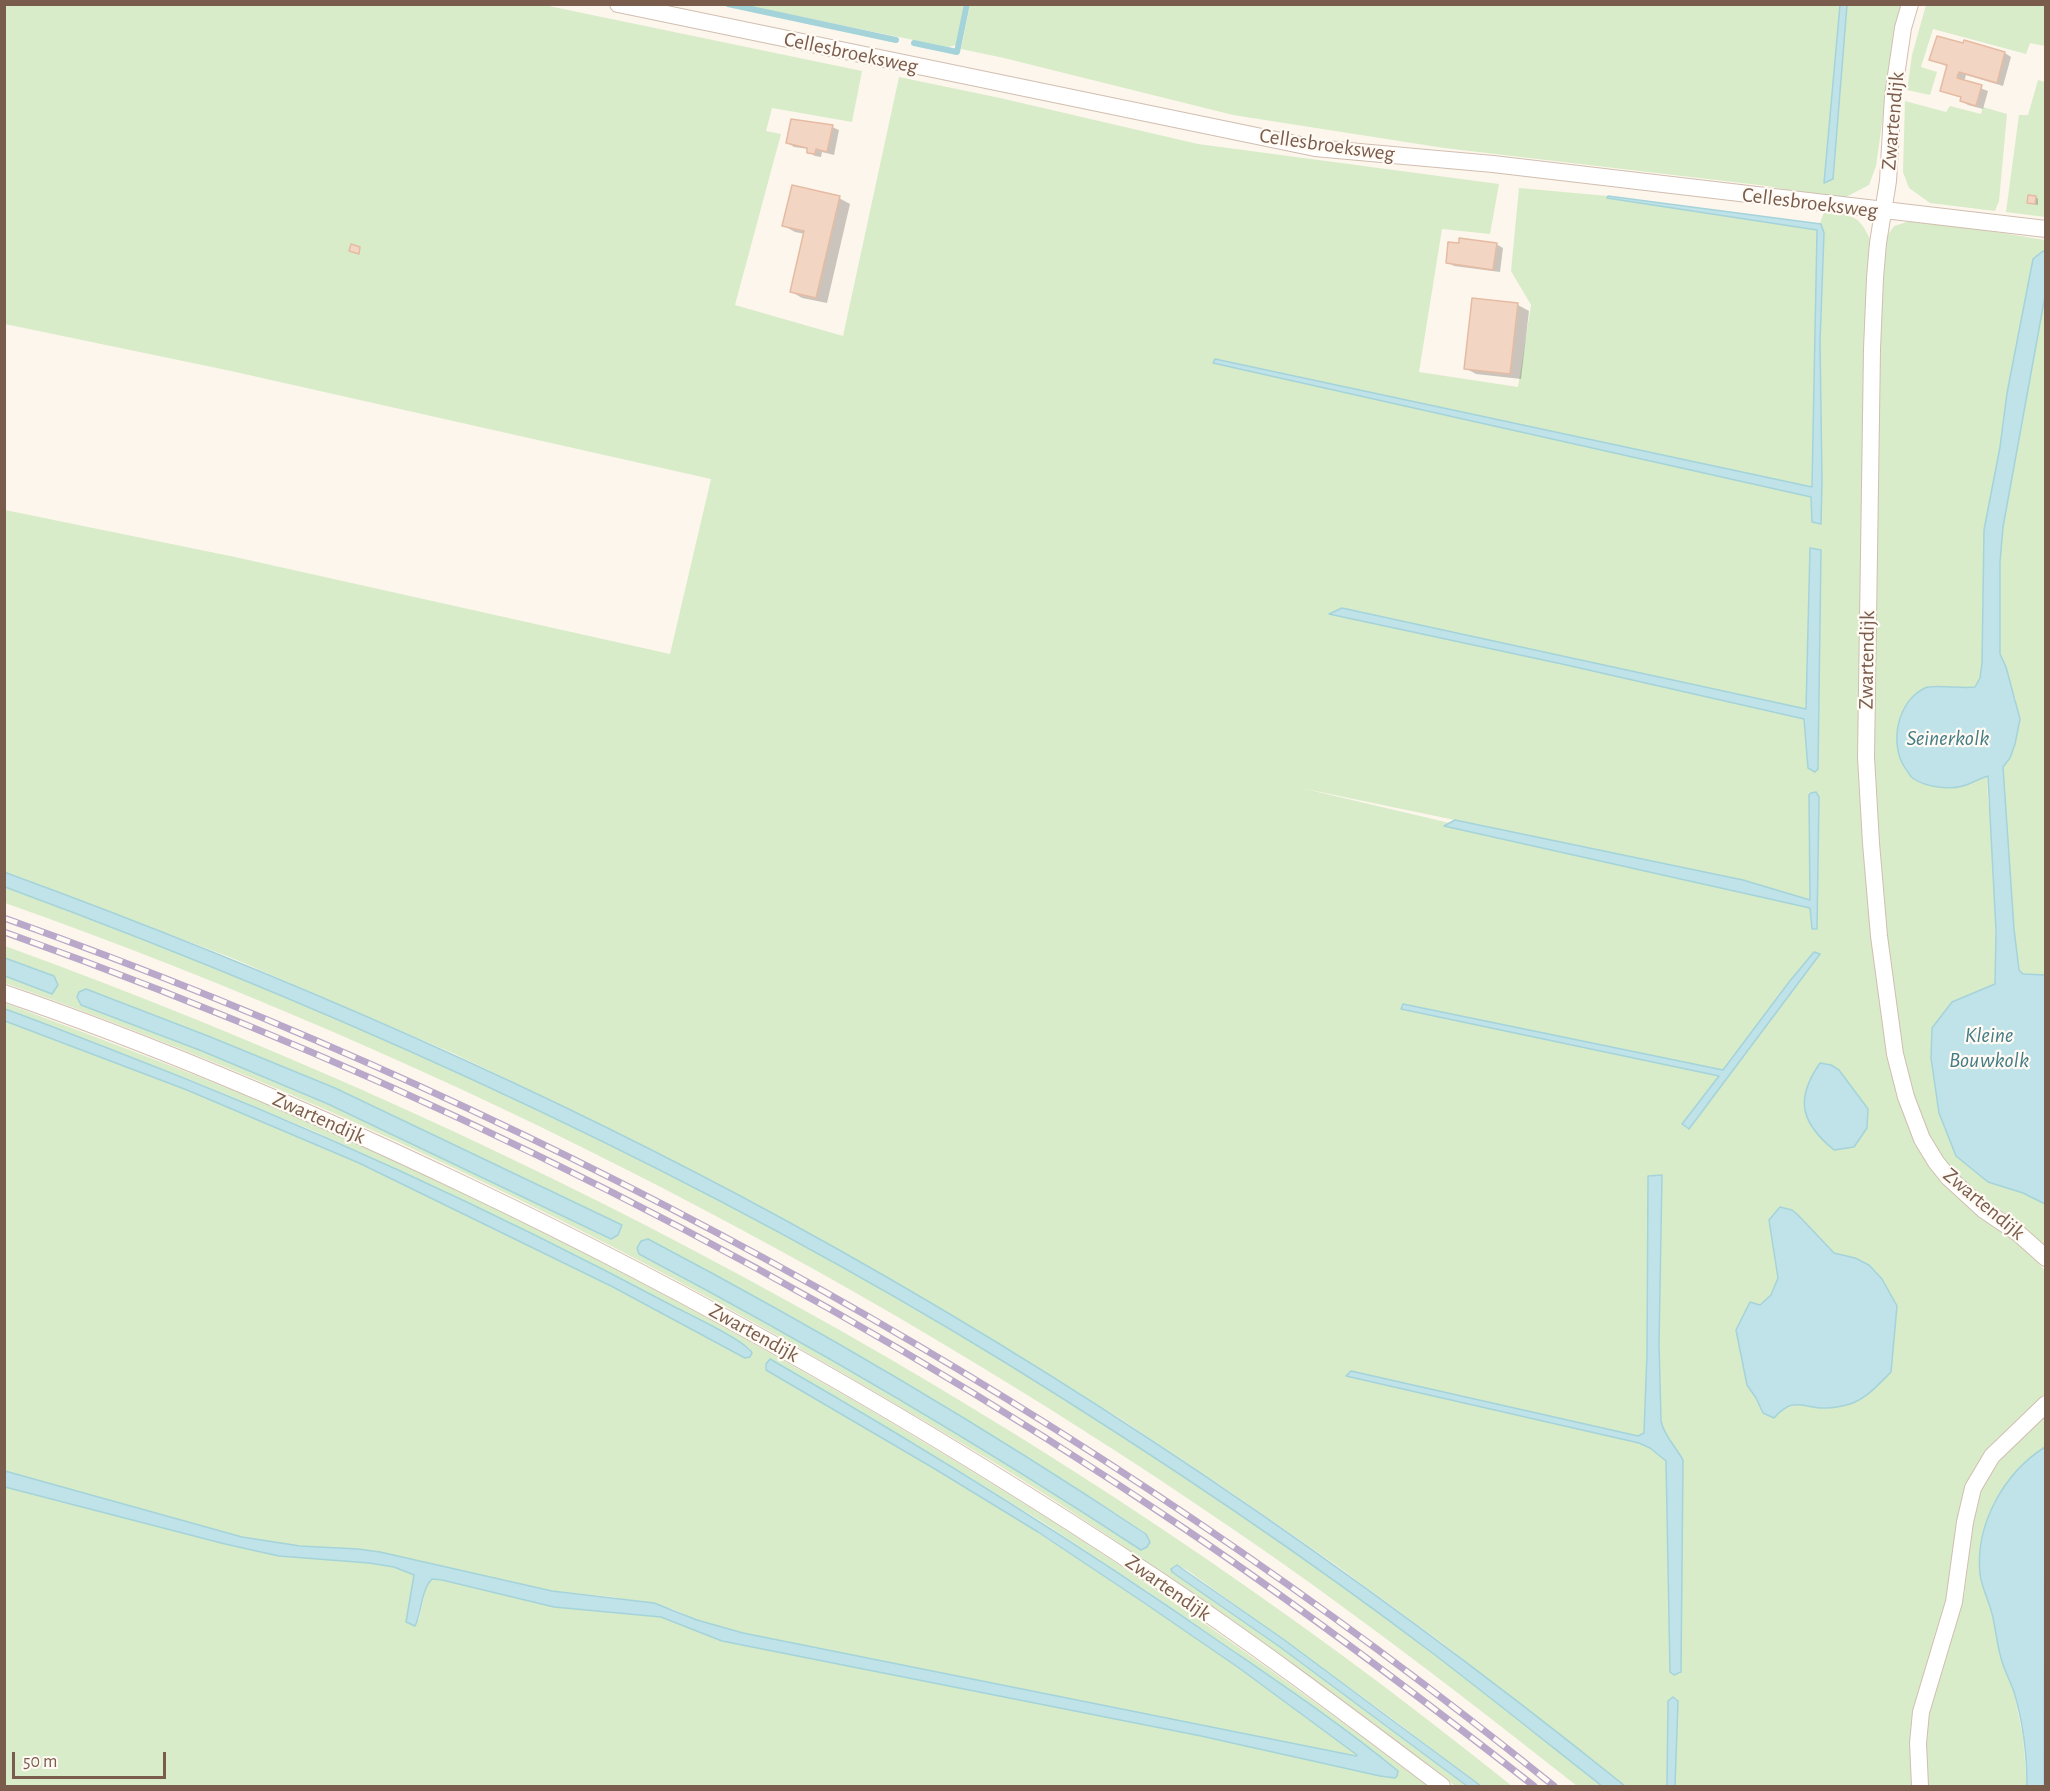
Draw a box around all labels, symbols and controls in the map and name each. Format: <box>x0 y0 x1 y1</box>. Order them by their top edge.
street label: Cellesbroeksweg <box>782 27 920 79</box>
street label: Zwartendijk <box>1876 71 1910 171</box>
street label: Cellesbroeksweg <box>1258 123 1396 167</box>
street label: Cellesbroeksweg <box>1741 182 1879 224</box>
street label: Zwartendijk <box>1854 610 1880 710</box>
water label: Seinerkolk <box>1906 725 1990 751</box>
water label: Kleine Bouwkolk <box>1949 1022 2029 1074</box>
street label: Zwartendijk <box>269 1086 369 1150</box>
street label: Zwartendijk <box>1938 1163 2030 1245</box>
street label: Zwartendijk <box>705 1298 803 1368</box>
street label: Zwartendijk <box>1120 1549 1216 1627</box>
scale bar <box>15 1740 170 1778</box>
text: 50 m <box>23 1753 57 1771</box>

